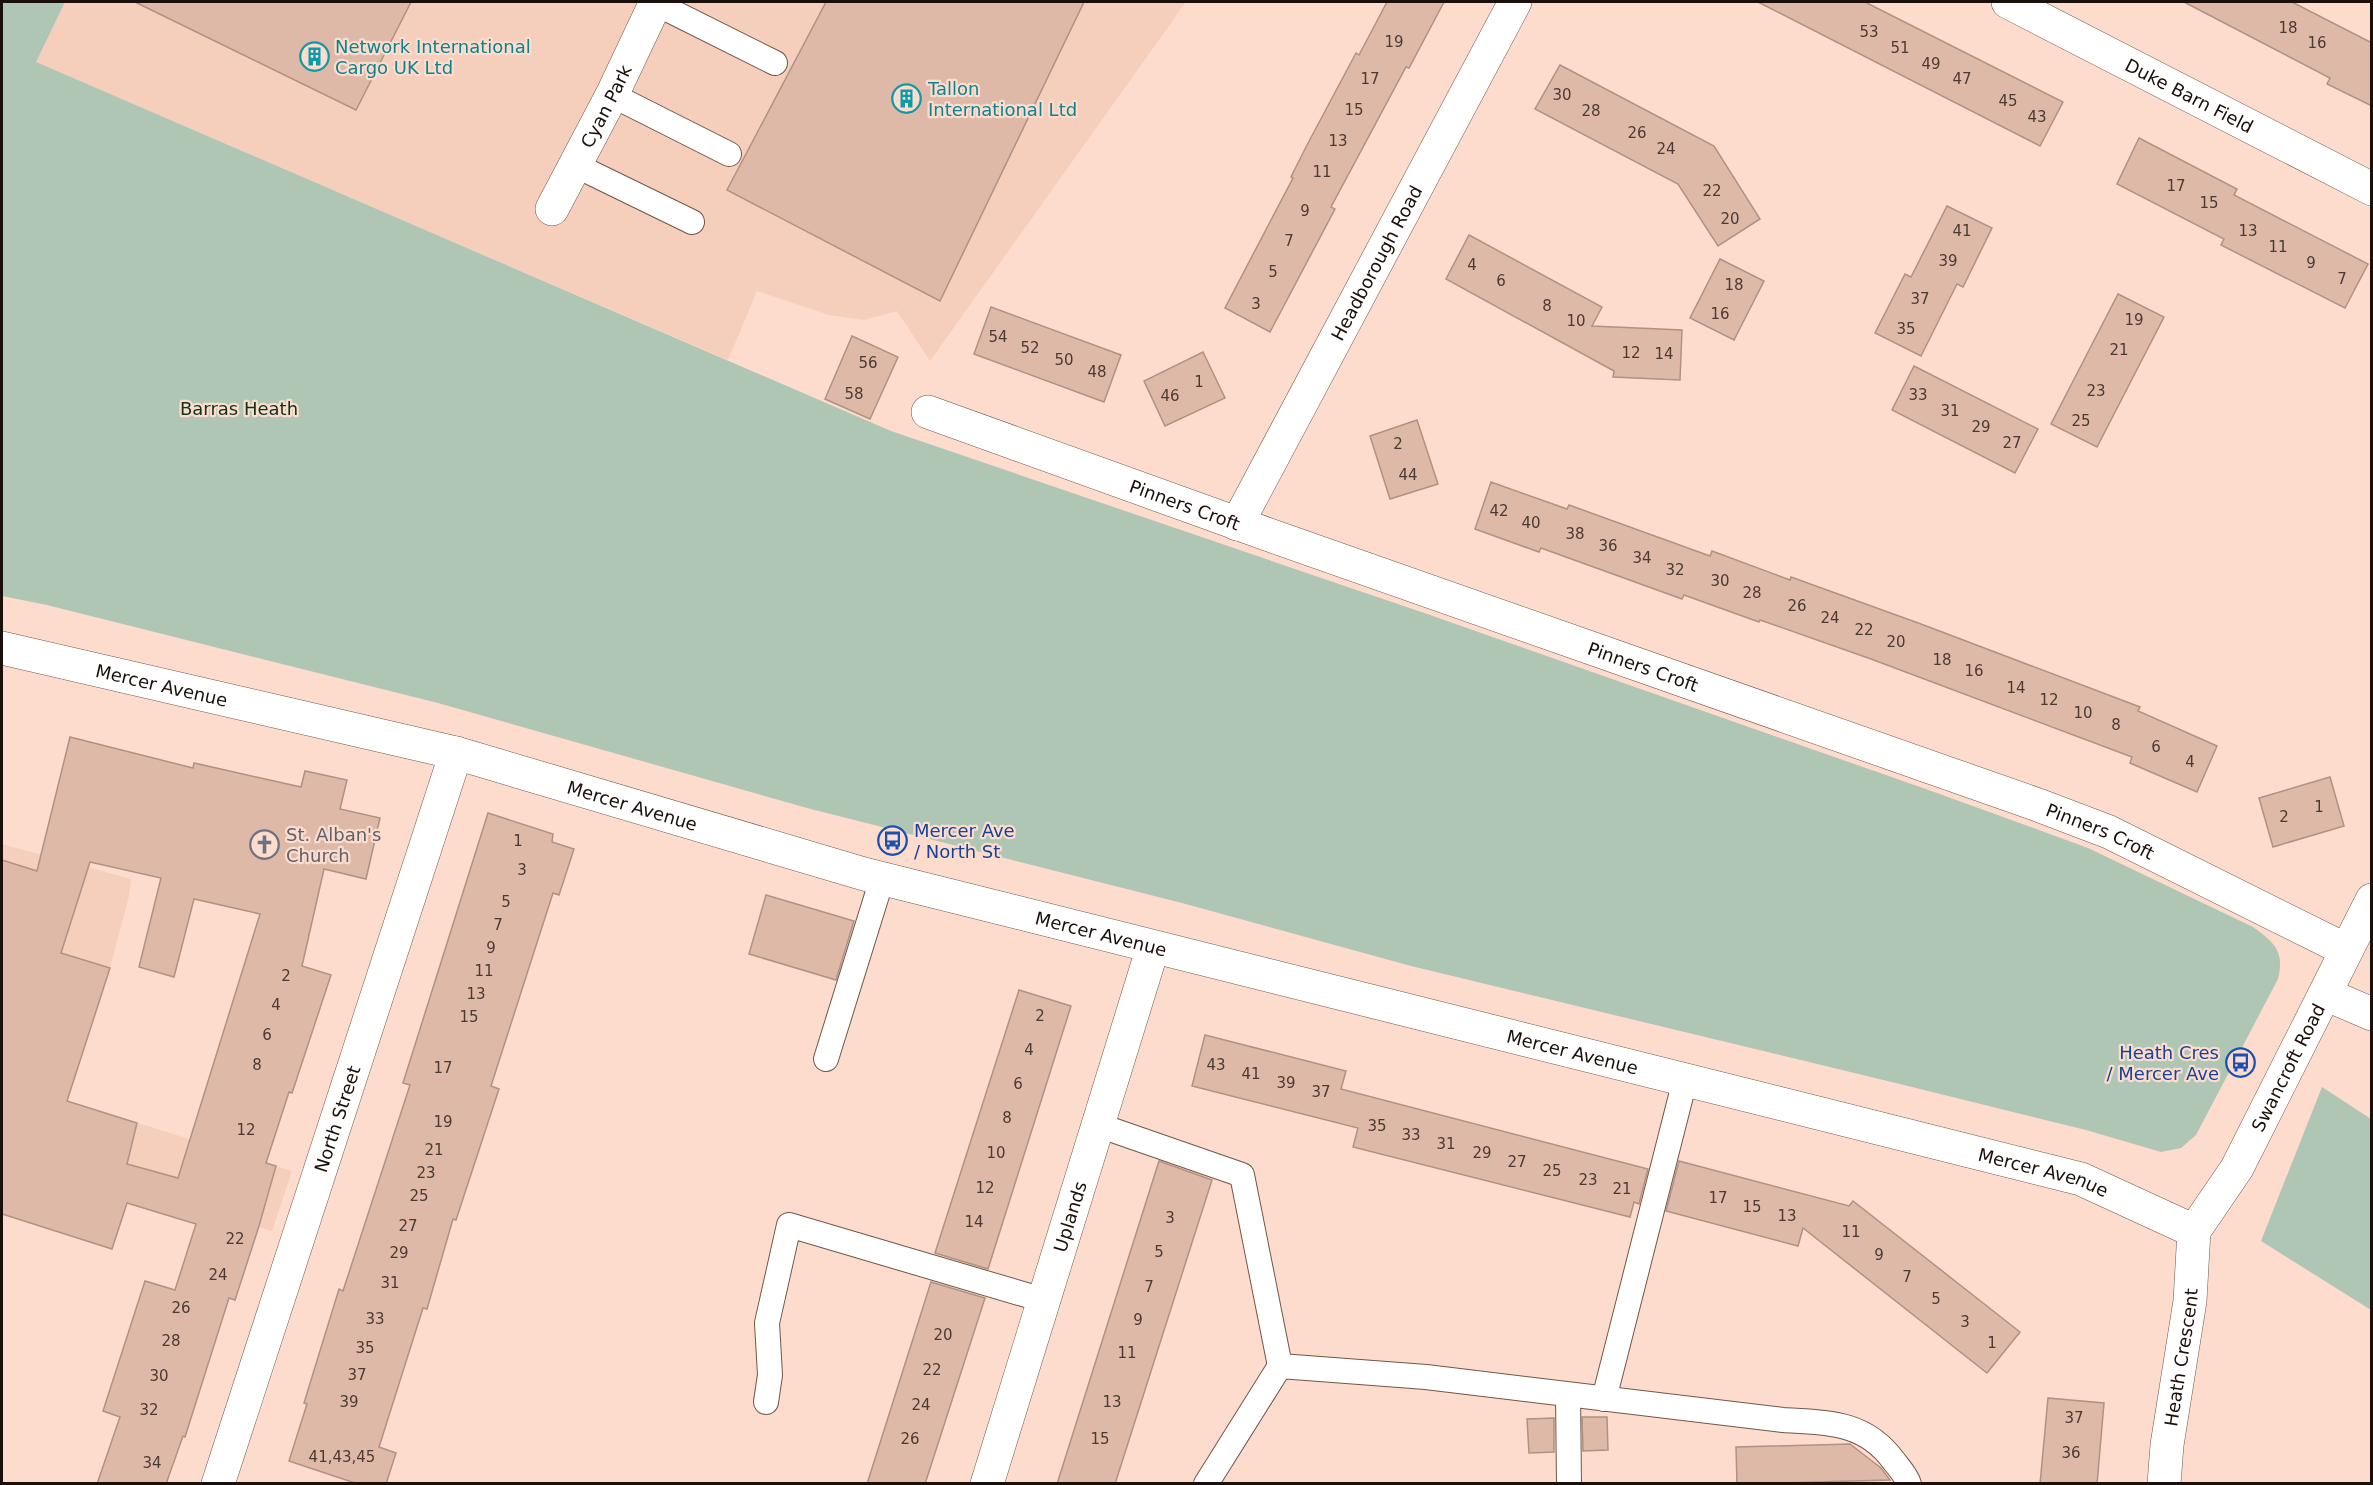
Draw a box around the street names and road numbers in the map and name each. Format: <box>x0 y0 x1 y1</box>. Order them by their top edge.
street label: Duke Barn Field <box>2122 54 2257 137</box>
street label: Cyan Park <box>576 61 636 151</box>
street label: Headborough Road <box>1326 182 1426 344</box>
street label: Pinners Croft <box>1127 475 1243 534</box>
street label: Pinners Croft <box>1585 637 1701 695</box>
street label: Mercer Avenue <box>94 660 230 710</box>
street label: Mercer Avenue <box>565 776 700 835</box>
street label: Pinners Croft <box>2043 799 2158 863</box>
street label: Mercer Avenue <box>1033 907 1169 960</box>
street label: Swancroft Road <box>2247 1000 2329 1135</box>
street label: Mercer Avenue <box>1505 1025 1640 1078</box>
street label: North Street <box>310 1063 364 1175</box>
street label: Mercer Avenue <box>1976 1143 2112 1201</box>
street label: Uplands <box>1049 1179 1090 1254</box>
street label: Heath Crescent <box>2160 1288 2201 1428</box>

